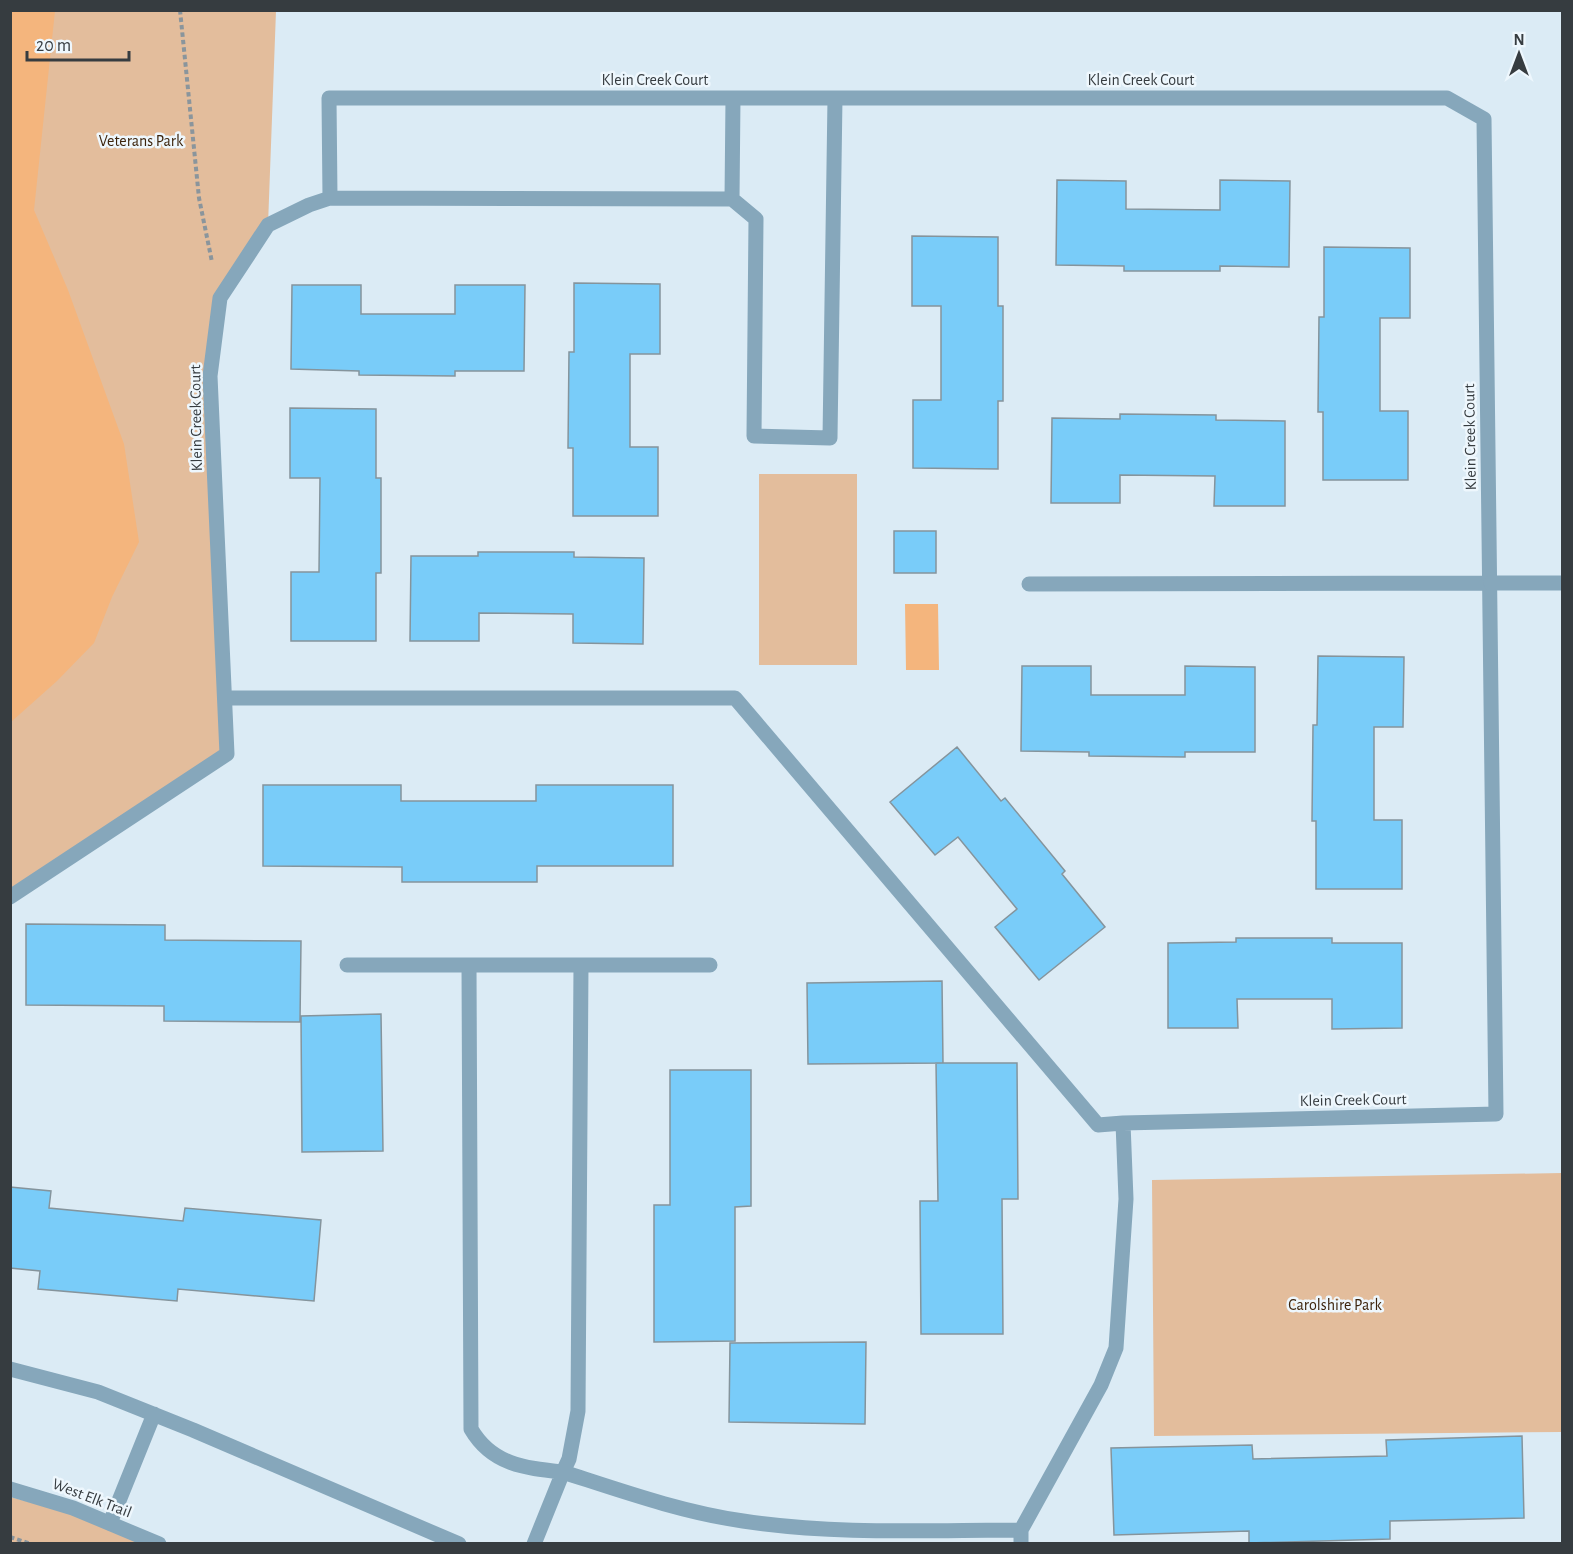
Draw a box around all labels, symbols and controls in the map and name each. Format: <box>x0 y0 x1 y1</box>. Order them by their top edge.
scale bar <box>27 24 129 62</box>
north arrow <box>1489 24 1549 84</box>
text: N <box>1513 32 1525 48</box>
text: 20 m <box>36 37 71 55</box>
street label: Klein Creek Court <box>602 72 708 88</box>
street label: Klein Creek Court <box>1088 72 1194 88</box>
park label: Veterans Park <box>99 133 184 149</box>
street label: Klein Creek Court <box>187 364 205 472</box>
street label: Klein Creek Court <box>1461 383 1479 491</box>
street label: Klein Creek Court <box>1299 1091 1407 1109</box>
park label: Carolshire Park <box>1288 1297 1382 1313</box>
street label: West Elk Trail <box>50 1476 134 1520</box>

